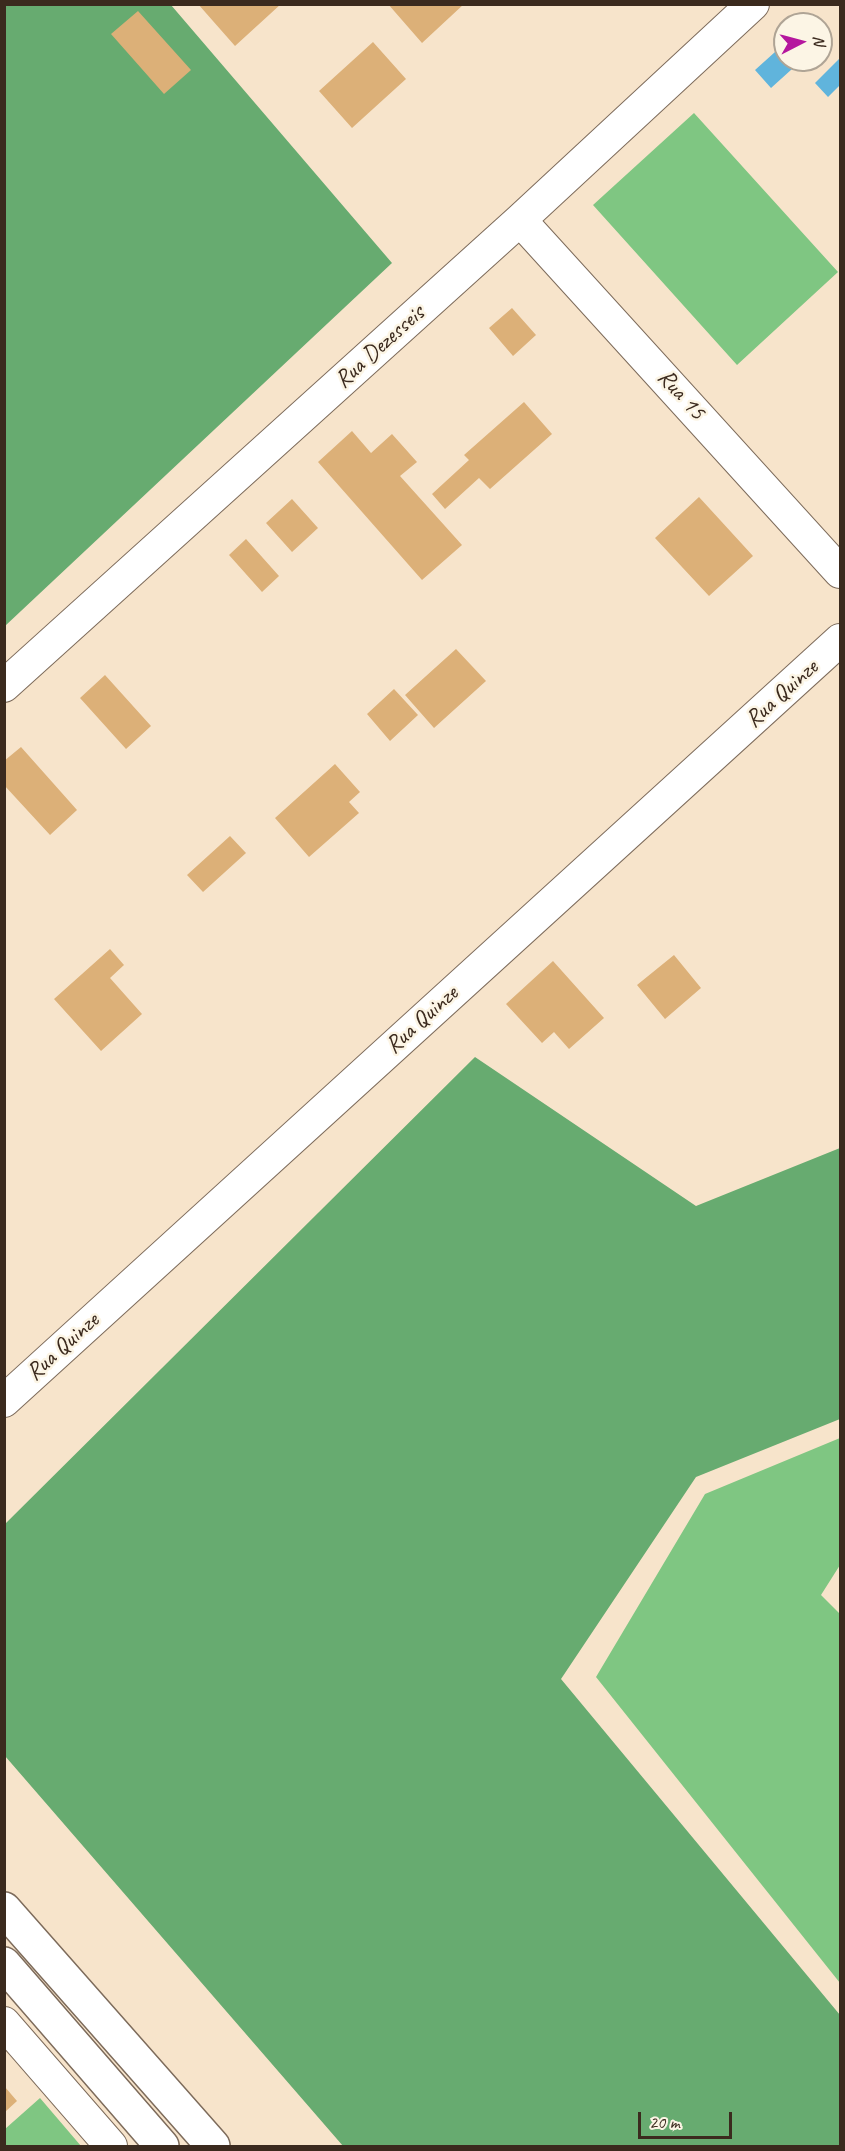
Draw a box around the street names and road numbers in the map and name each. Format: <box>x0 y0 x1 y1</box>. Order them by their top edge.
street label: Rua Dezesseis <box>329 299 431 395</box>
street label: Rua 15 <box>651 364 711 426</box>
street label: Rua Quinze <box>740 654 824 734</box>
street label: Rua Quinze <box>380 980 464 1060</box>
street label: Rua Quinze <box>21 1307 105 1387</box>

